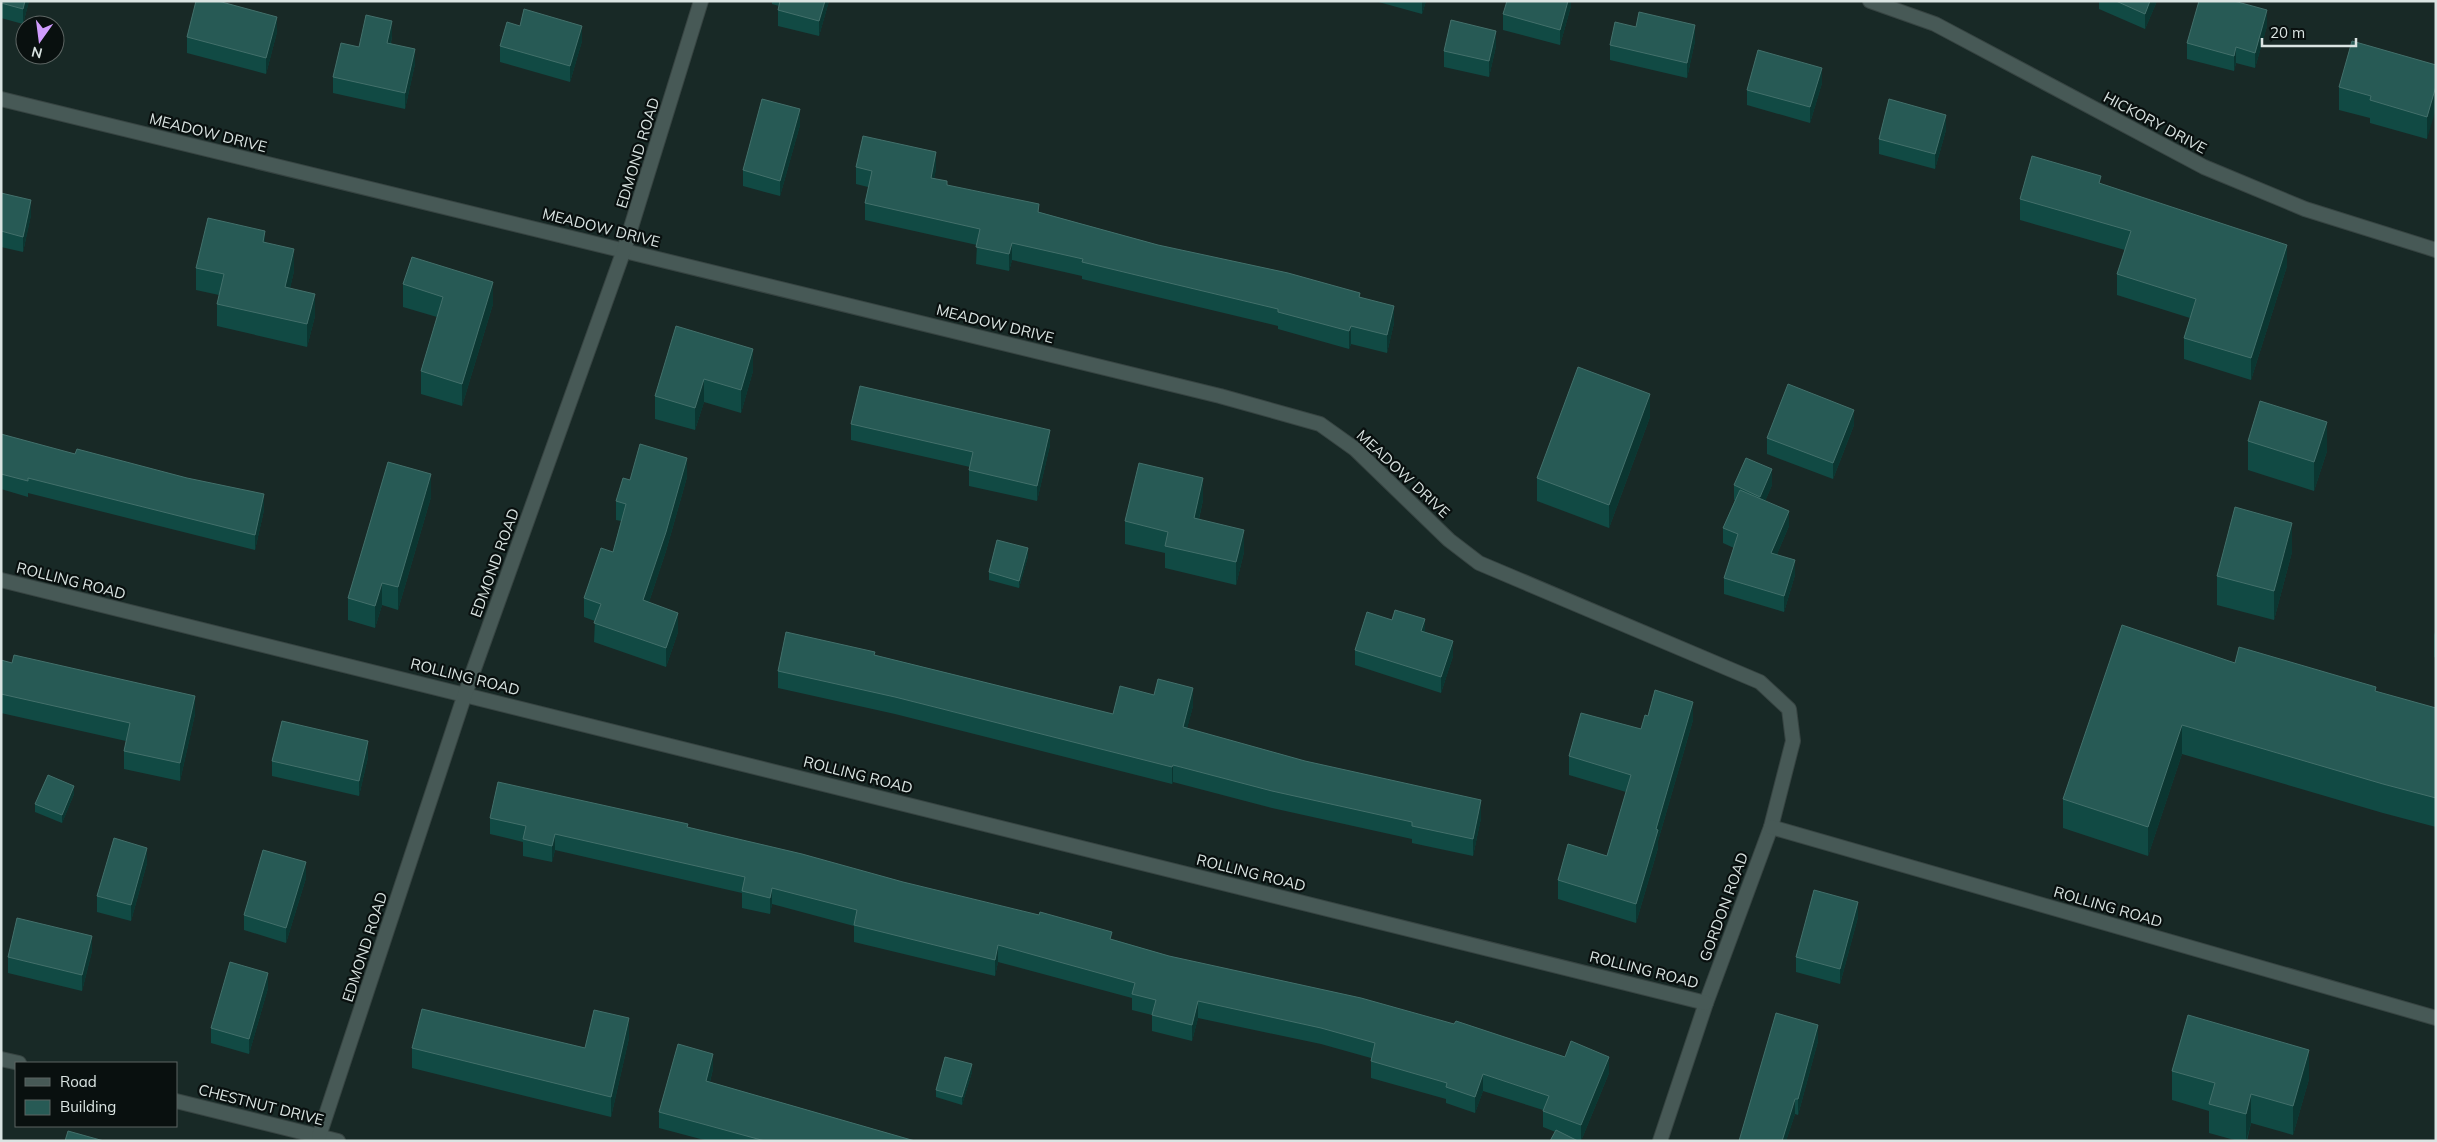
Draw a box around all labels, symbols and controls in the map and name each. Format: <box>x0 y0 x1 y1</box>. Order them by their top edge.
north arrow <box>15 15 65 65</box>
scale bar <box>2262 15 2356 47</box>
text: 20 m <box>2270 23 2305 42</box>
text: N <box>30 43 44 63</box>
street label: HICKORY DRIVE <box>2100 87 2210 158</box>
street label: EDMOND ROAD <box>612 95 663 210</box>
street label: MEADOW DRIVE <box>147 109 269 156</box>
street label: MEADOW DRIVE <box>540 204 662 251</box>
street label: MEADOW DRIVE <box>934 300 1056 347</box>
street label: MEADOW DRIVE <box>1353 426 1454 522</box>
street label: EDMOND ROAD <box>466 506 523 620</box>
street label: ROLLING ROAD <box>14 558 128 603</box>
street label: ROLLING ROAD <box>408 654 522 699</box>
street label: ROLLING ROAD <box>801 752 915 797</box>
street label: ROLLING ROAD <box>1194 850 1308 895</box>
street label: GORDON ROAD <box>1695 850 1752 964</box>
street label: ROLLING ROAD <box>2052 882 2165 931</box>
street label: EDMOND ROAD <box>338 889 391 1004</box>
street label: ROLLING ROAD <box>1587 947 1701 992</box>
legend <box>15 1062 178 1127</box>
text: Road <box>60 1072 97 1091</box>
street label: CHESTNUT DRIVE <box>196 1080 326 1129</box>
text: Building <box>60 1097 116 1116</box>

